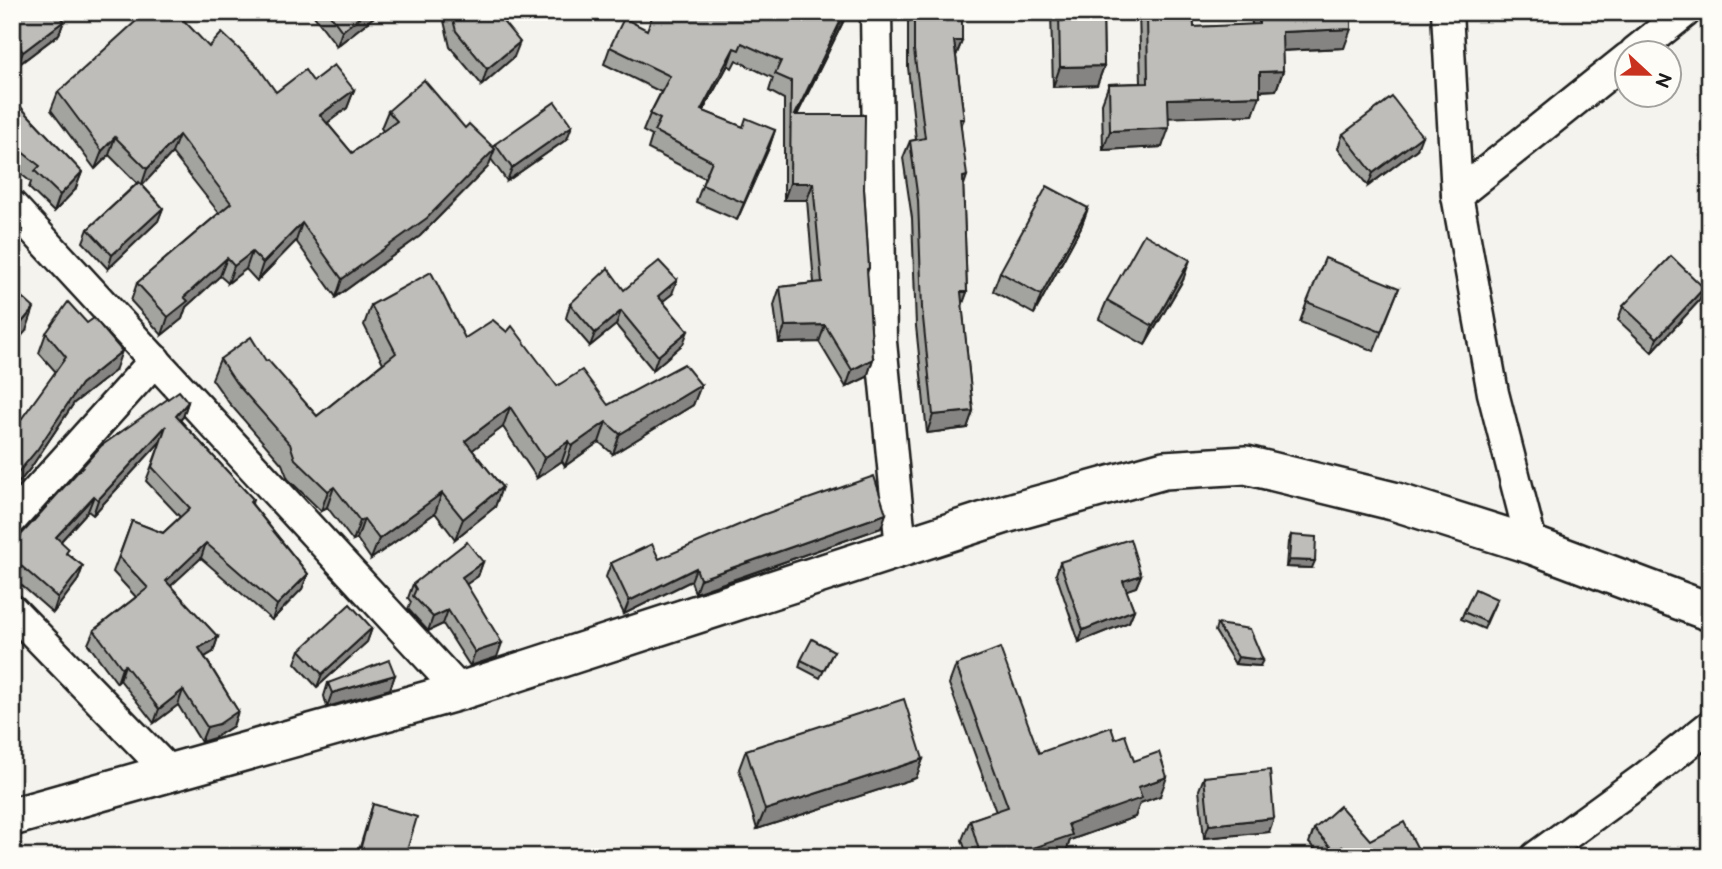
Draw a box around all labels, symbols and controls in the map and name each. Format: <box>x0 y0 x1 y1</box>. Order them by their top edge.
north arrow <box>1614 38 1684 108</box>
text: N <box>1649 69 1676 91</box>

